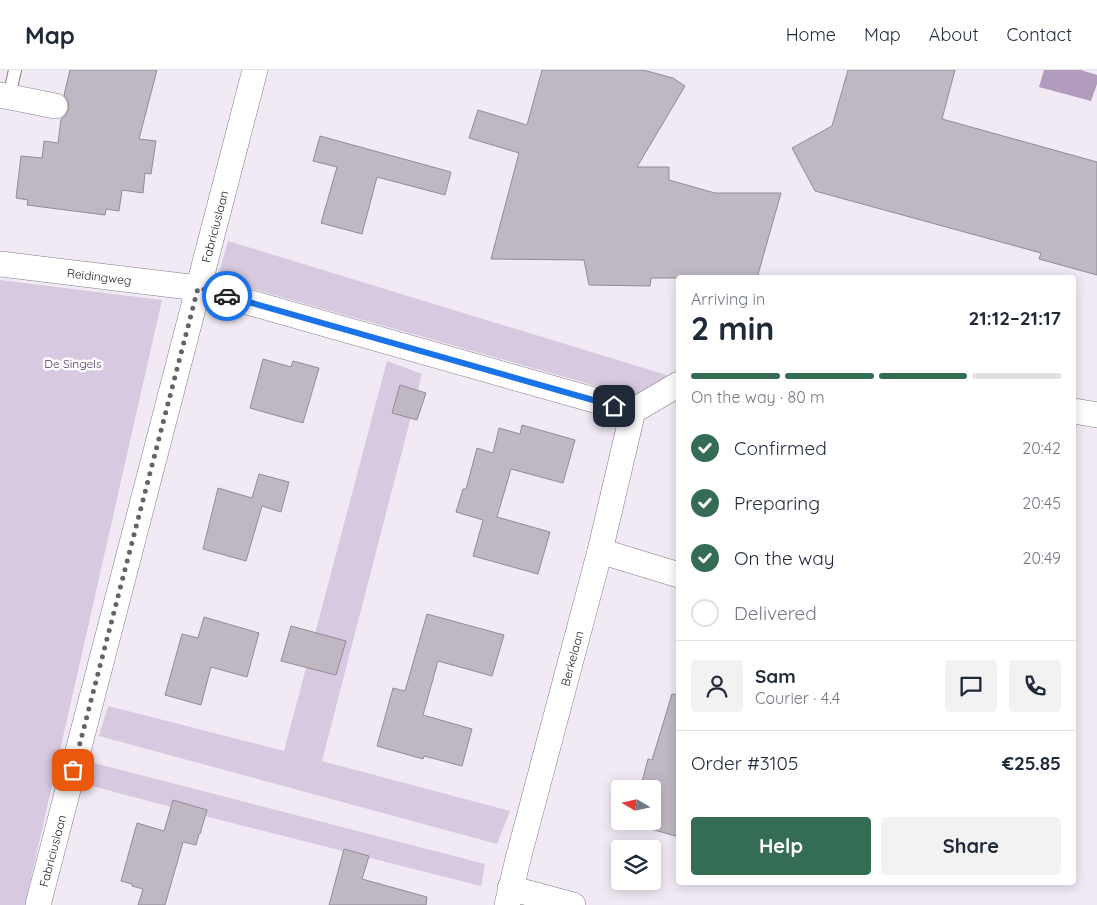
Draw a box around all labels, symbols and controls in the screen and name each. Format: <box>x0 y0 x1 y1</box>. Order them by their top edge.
text: Map <box>25 20 75 50</box>
text: Home <box>786 23 836 46</box>
text: Map <box>864 23 901 46</box>
text: About <box>929 23 979 46</box>
text: Contact <box>1007 23 1072 46</box>
street label: Fabriciuslaan <box>198 189 231 264</box>
street label: Reidingweg <box>66 265 132 287</box>
courier <box>202 271 252 321</box>
icon: car <box>213 282 241 310</box>
text: Arriving in <box>691 289 765 309</box>
text: 21:12–21:17 <box>968 306 1061 330</box>
text: 2 min <box>691 308 774 348</box>
park label: De Singels <box>44 356 102 371</box>
pin <box>593 385 635 427</box>
text: On the way · 80 m <box>691 387 825 407</box>
icon: home <box>600 392 628 420</box>
icon: check <box>691 434 719 462</box>
text: Confirmed <box>734 436 827 460</box>
text: 20:42 <box>1022 438 1061 458</box>
icon: check <box>691 489 719 517</box>
text: Preparing <box>734 491 820 515</box>
text: 20:45 <box>1022 493 1061 513</box>
icon: check <box>691 544 719 572</box>
text: On the way <box>734 546 835 570</box>
text: 20:49 <box>1023 548 1061 568</box>
text: Delivered <box>734 601 817 625</box>
street label: Berkelaan <box>557 629 586 688</box>
button: person <box>691 660 743 712</box>
button: chat <box>945 660 997 712</box>
button: phone <box>1009 660 1061 712</box>
text: Sam <box>755 664 796 688</box>
text: Courier · 4.4 <box>755 688 840 708</box>
pin <box>52 749 94 791</box>
text: Order #3105 <box>691 751 798 775</box>
text: €25.85 <box>1002 751 1061 775</box>
icon: bag <box>59 756 87 784</box>
north arrow <box>611 780 661 830</box>
map controls <box>611 780 661 890</box>
street label: Fabriciuslaan <box>36 813 69 888</box>
button: Help <box>691 817 871 875</box>
button: Share <box>881 817 1061 875</box>
button: layers <box>611 840 661 890</box>

